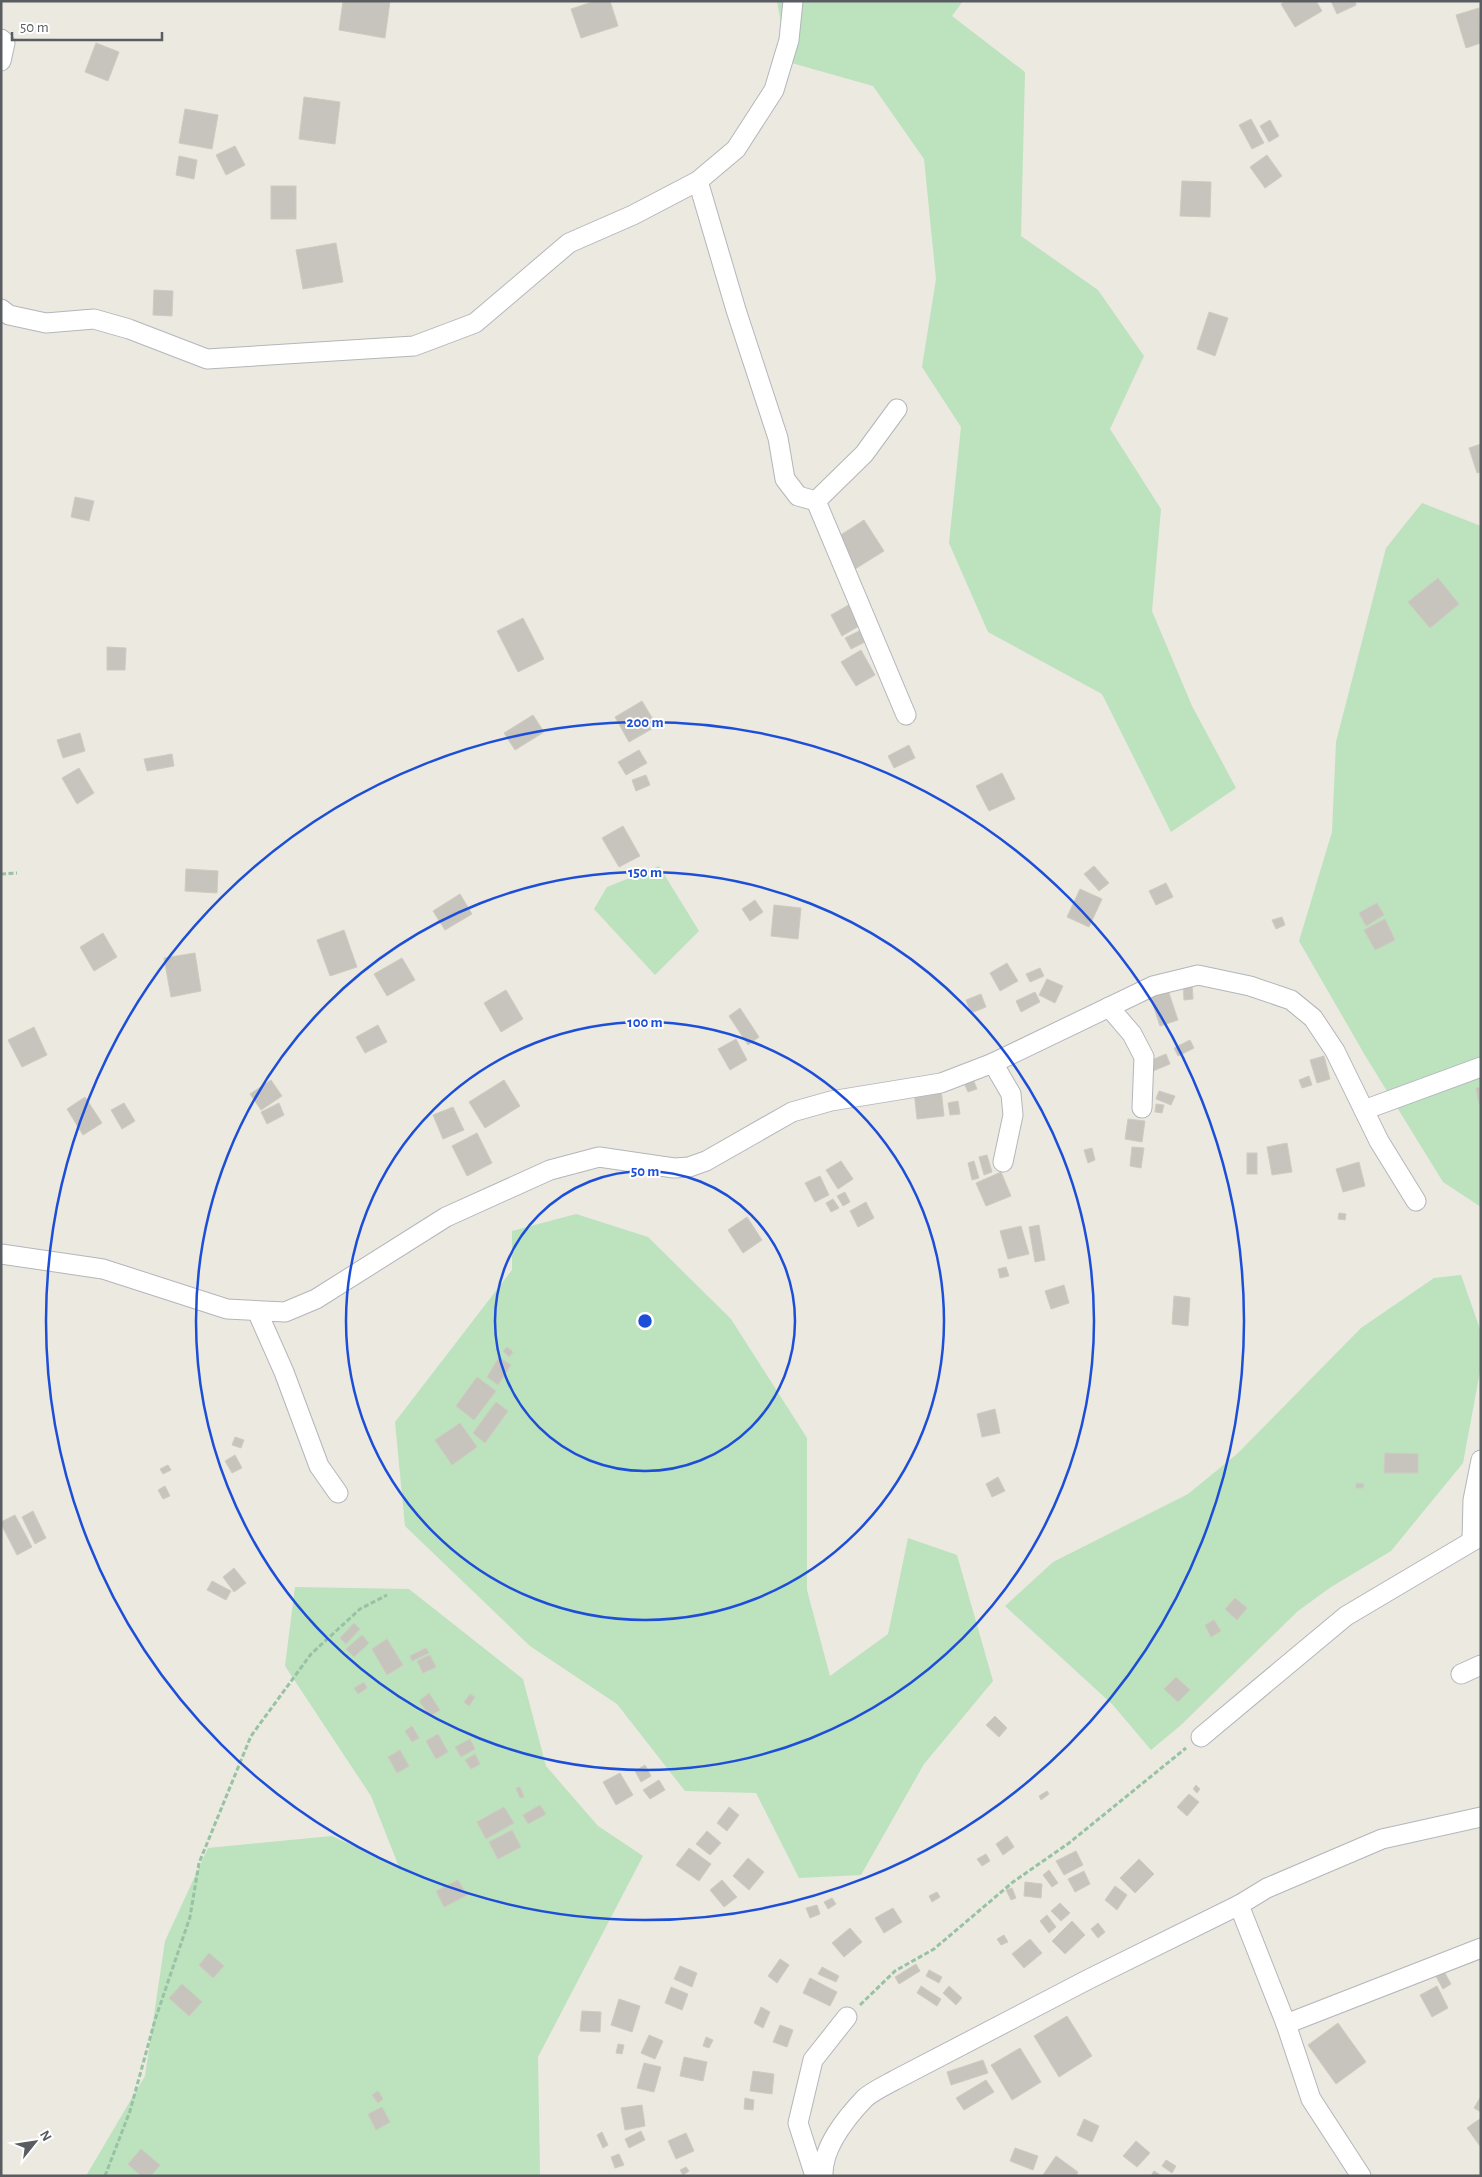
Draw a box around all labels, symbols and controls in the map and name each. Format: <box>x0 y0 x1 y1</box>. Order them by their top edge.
scale bar <box>12 10 162 42</box>
text: 50 m <box>20 20 49 35</box>
text: 200 m <box>626 715 664 730</box>
text: 150 m <box>628 865 662 880</box>
text: 100 m <box>627 1015 663 1030</box>
text: 50 m <box>631 1164 659 1179</box>
centre of rings <box>636 1312 654 1330</box>
north arrow <box>10 2117 60 2167</box>
text: N <box>37 2128 54 2144</box>

